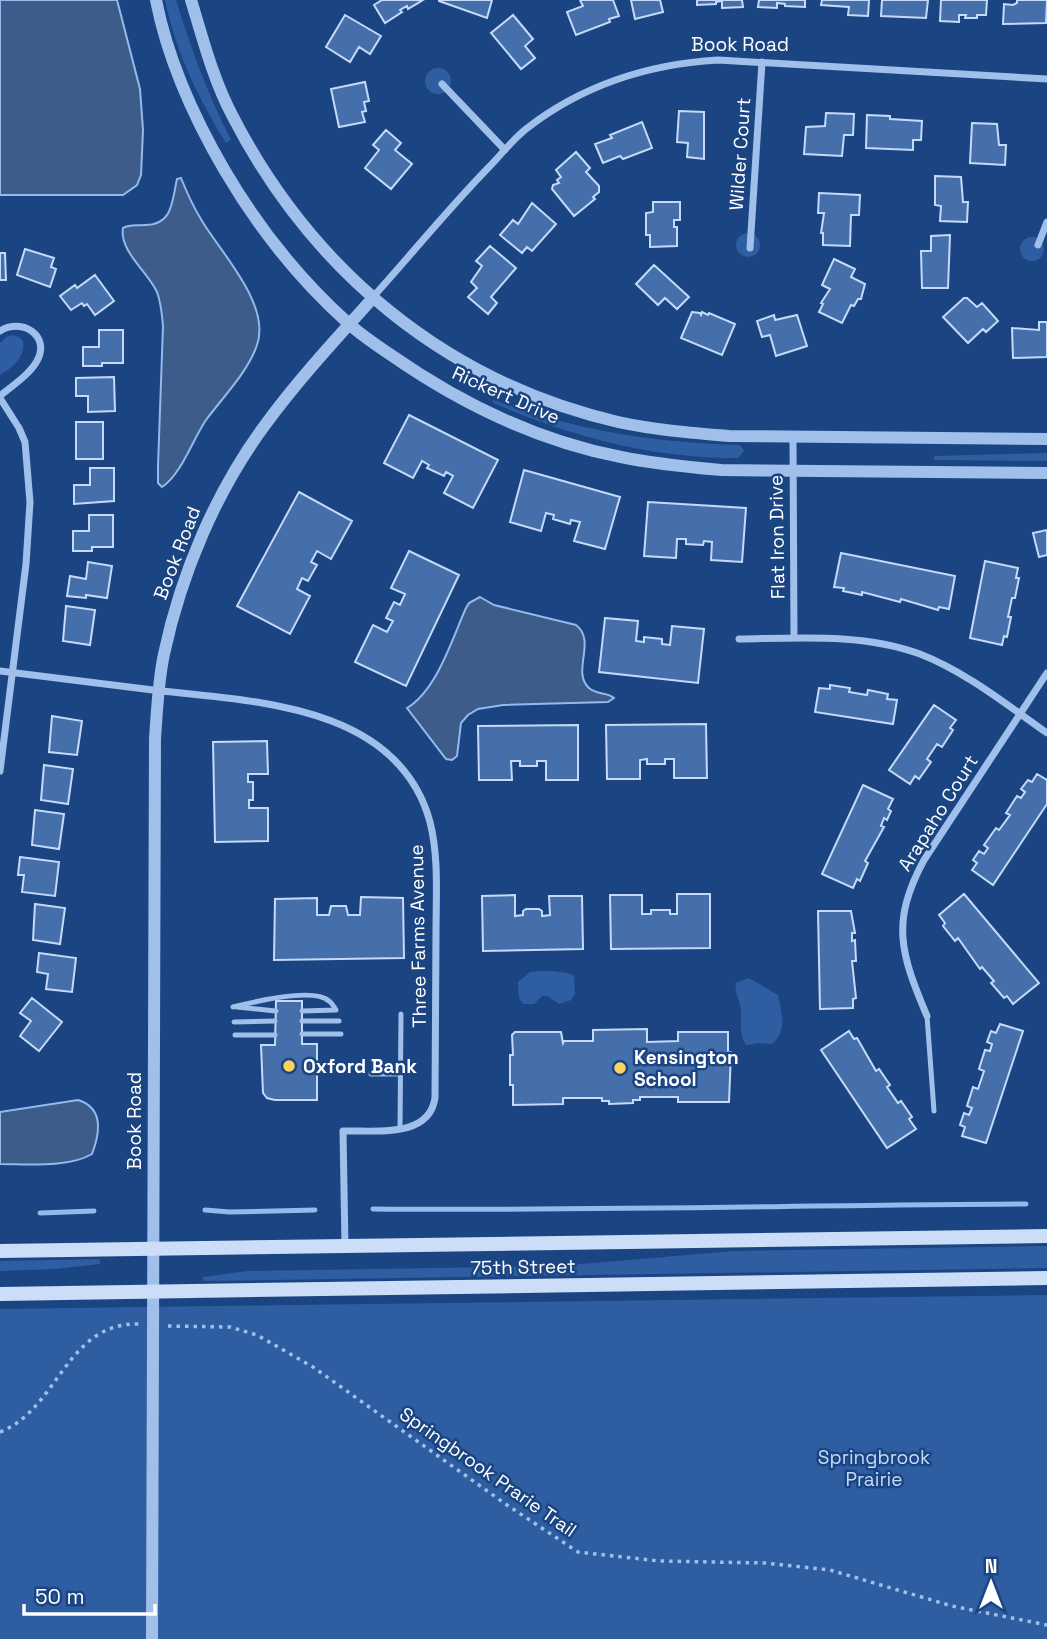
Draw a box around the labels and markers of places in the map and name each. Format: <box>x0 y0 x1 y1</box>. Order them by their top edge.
place label: Kensington School <box>634 1045 739 1092</box>
place label: Oxford Bank <box>303 1054 417 1079</box>
marker: Oxford Bank <box>281 1058 297 1074</box>
marker: Kensington School <box>612 1060 628 1076</box>

